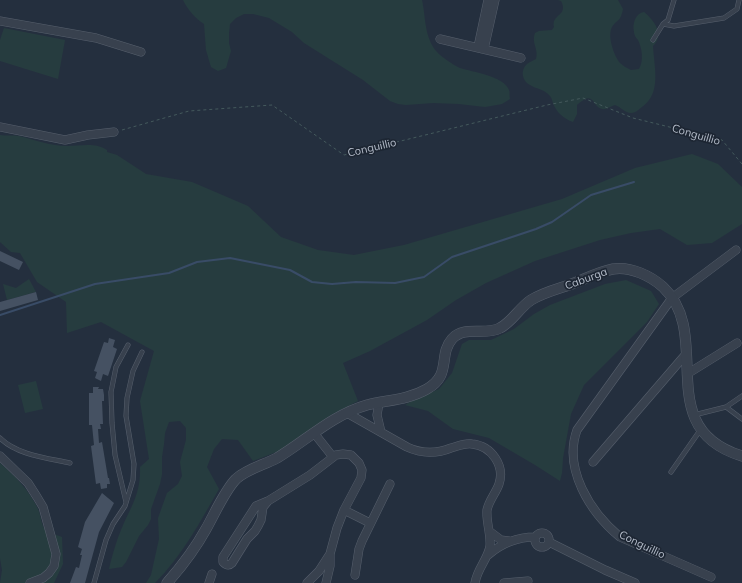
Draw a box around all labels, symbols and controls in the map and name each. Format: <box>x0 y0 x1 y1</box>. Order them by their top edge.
street label: Conguillio <box>670 122 722 148</box>
street label: Conguillio <box>346 136 398 160</box>
street label: Caburga <box>563 265 609 293</box>
street label: Conguillio <box>617 528 667 562</box>

